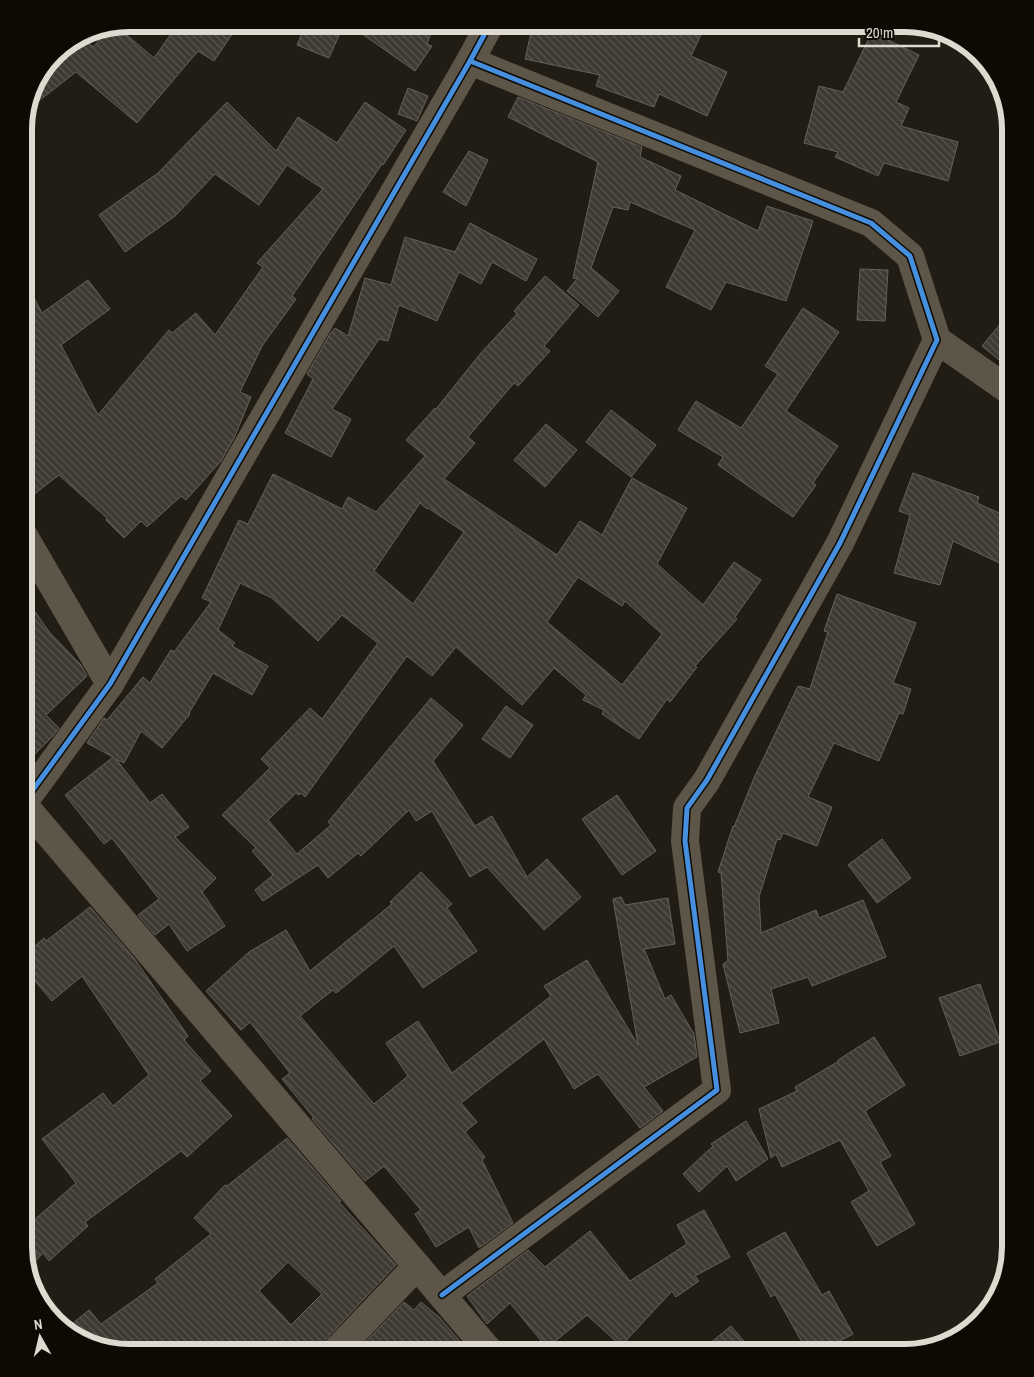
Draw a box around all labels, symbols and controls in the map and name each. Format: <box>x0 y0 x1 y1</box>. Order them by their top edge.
scale bar <box>859 15 939 47</box>
text: 20 m <box>866 22 893 43</box>
north arrow <box>15 1312 65 1362</box>
text: N <box>33 1315 44 1334</box>

